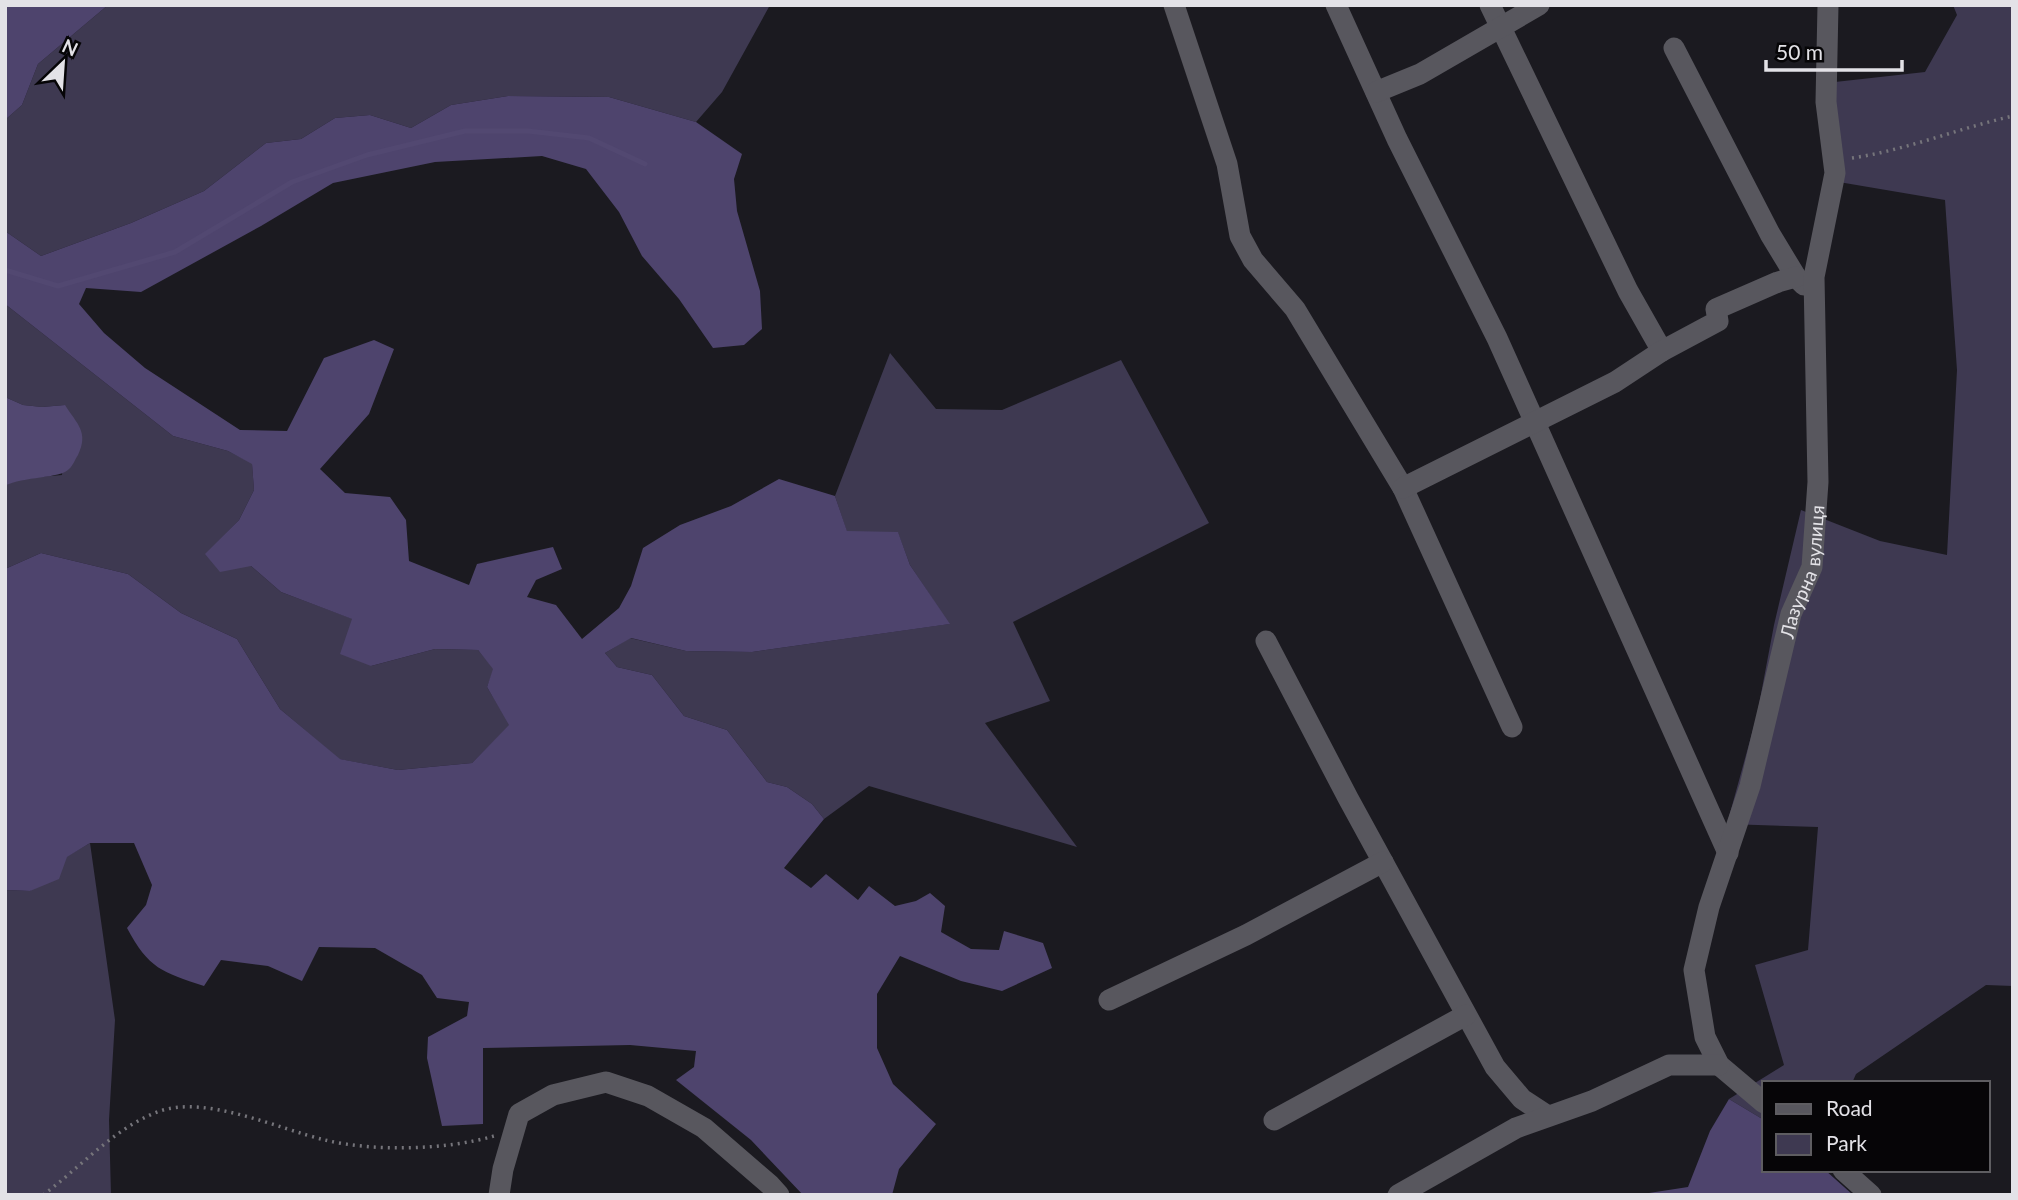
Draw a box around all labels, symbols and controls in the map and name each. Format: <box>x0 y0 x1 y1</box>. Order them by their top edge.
north arrow <box>28 28 98 98</box>
scale bar <box>1766 28 1902 72</box>
text: N <box>59 34 82 61</box>
text: 50 m <box>1776 39 1823 64</box>
street label: Лазурна вулиця <box>1774 504 1828 641</box>
legend <box>1762 1081 1990 1172</box>
text: Road <box>1826 1095 1873 1120</box>
text: Park <box>1826 1130 1867 1155</box>

